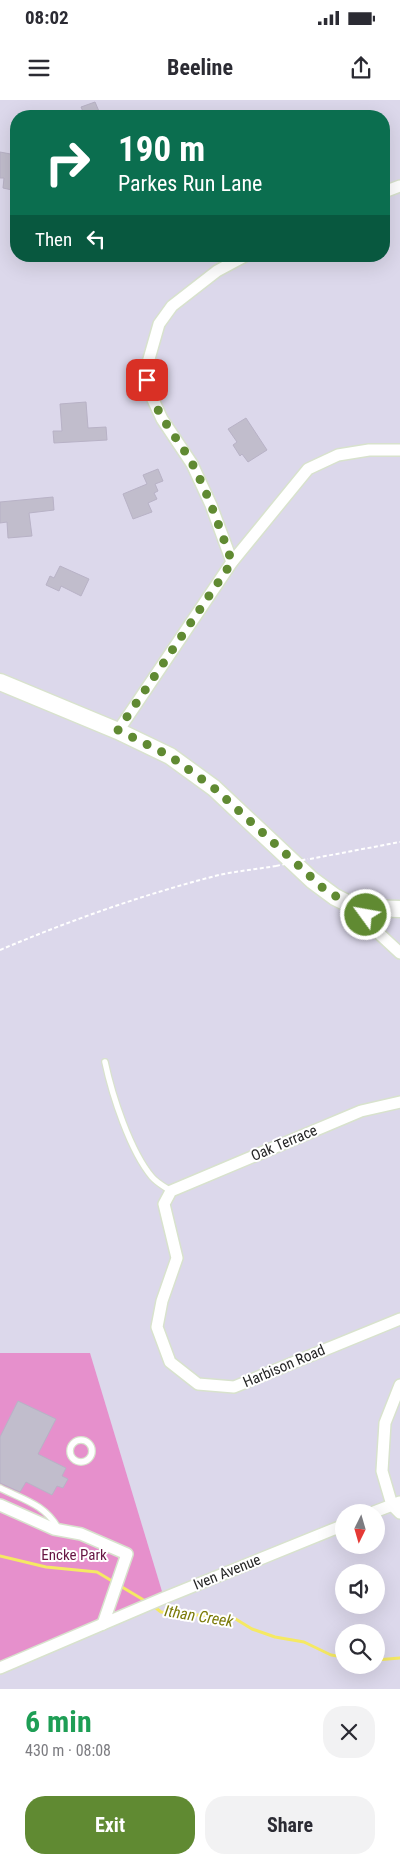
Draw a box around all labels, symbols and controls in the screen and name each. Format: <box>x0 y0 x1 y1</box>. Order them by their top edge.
text: 08:02 <box>25 6 69 29</box>
icon: menu <box>25 54 53 82</box>
icon: share <box>347 54 375 82</box>
text: Beeline <box>167 55 233 80</box>
text: 190 m <box>118 129 205 170</box>
icon: right <box>35 130 100 195</box>
text: Parkes Run Lane <box>118 171 262 196</box>
icon: left <box>82 225 110 253</box>
text: Then <box>35 228 72 251</box>
pin <box>126 359 168 401</box>
icon: arrive <box>133 366 161 394</box>
position arrow <box>339 888 391 940</box>
street label: Oak Terrace <box>248 1121 320 1165</box>
street label: Harbison Road <box>240 1341 328 1391</box>
north arrow <box>335 1504 385 1554</box>
map controls <box>335 1504 385 1674</box>
park label: Encke Park <box>41 1546 107 1564</box>
street label: Iven Avenue <box>191 1550 263 1594</box>
button: sound <box>335 1564 385 1614</box>
water label: Ithan Creek <box>163 1601 236 1631</box>
button: search <box>335 1624 385 1674</box>
text: 6 min <box>25 1704 92 1739</box>
button: close <box>323 1706 375 1758</box>
text: 430 m · 08:08 <box>25 1741 111 1760</box>
button: Exit <box>25 1796 195 1854</box>
button: Share <box>205 1796 375 1854</box>

